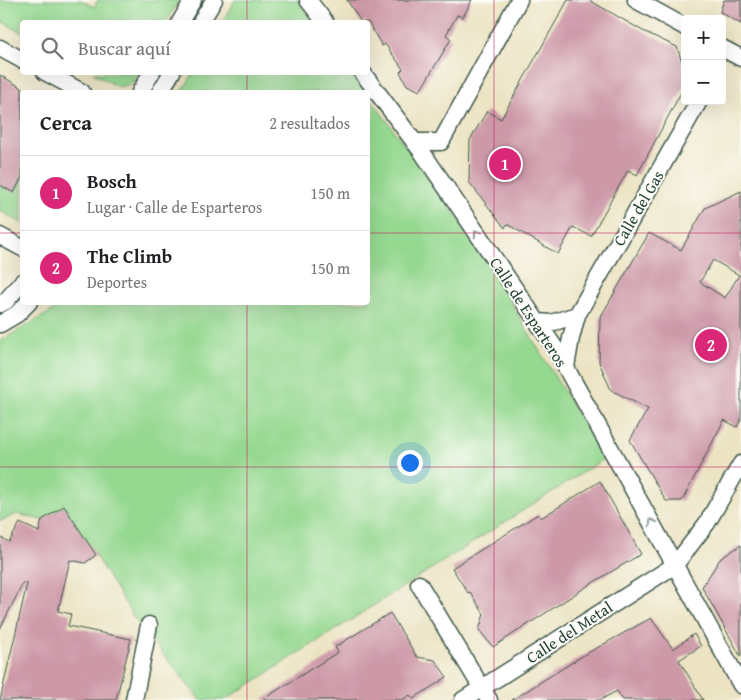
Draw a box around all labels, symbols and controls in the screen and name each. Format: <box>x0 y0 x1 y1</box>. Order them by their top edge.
map controls <box>681 15 726 105</box>
button: + <box>681 15 726 60</box>
search box <box>20 20 370 75</box>
icon: search <box>38 34 66 62</box>
text: Buscar aquí <box>78 34 171 62</box>
button: − <box>681 60 726 105</box>
text: Cerca <box>40 107 92 138</box>
text: 2 resultados <box>269 111 350 135</box>
pin: 1 <box>489 145 521 183</box>
street label: Calle del Gas <box>607 166 669 250</box>
text: Bosch <box>87 167 137 195</box>
text: 1 <box>52 181 60 205</box>
text: 150 m <box>310 181 350 205</box>
text: Lugar · Calle de Esparteros <box>87 195 262 219</box>
one-way arrow <box>474 230 483 239</box>
text: The Climb <box>87 242 172 270</box>
street label: Calle de Esparteros <box>484 252 574 372</box>
text: 2 <box>52 256 60 280</box>
text: 150 m <box>310 256 350 280</box>
text: Deportes <box>87 270 147 294</box>
pin: 2 <box>695 326 727 364</box>
your location <box>397 450 423 476</box>
one-way arrow <box>648 518 658 527</box>
street label: Calle del Metal <box>521 595 617 669</box>

